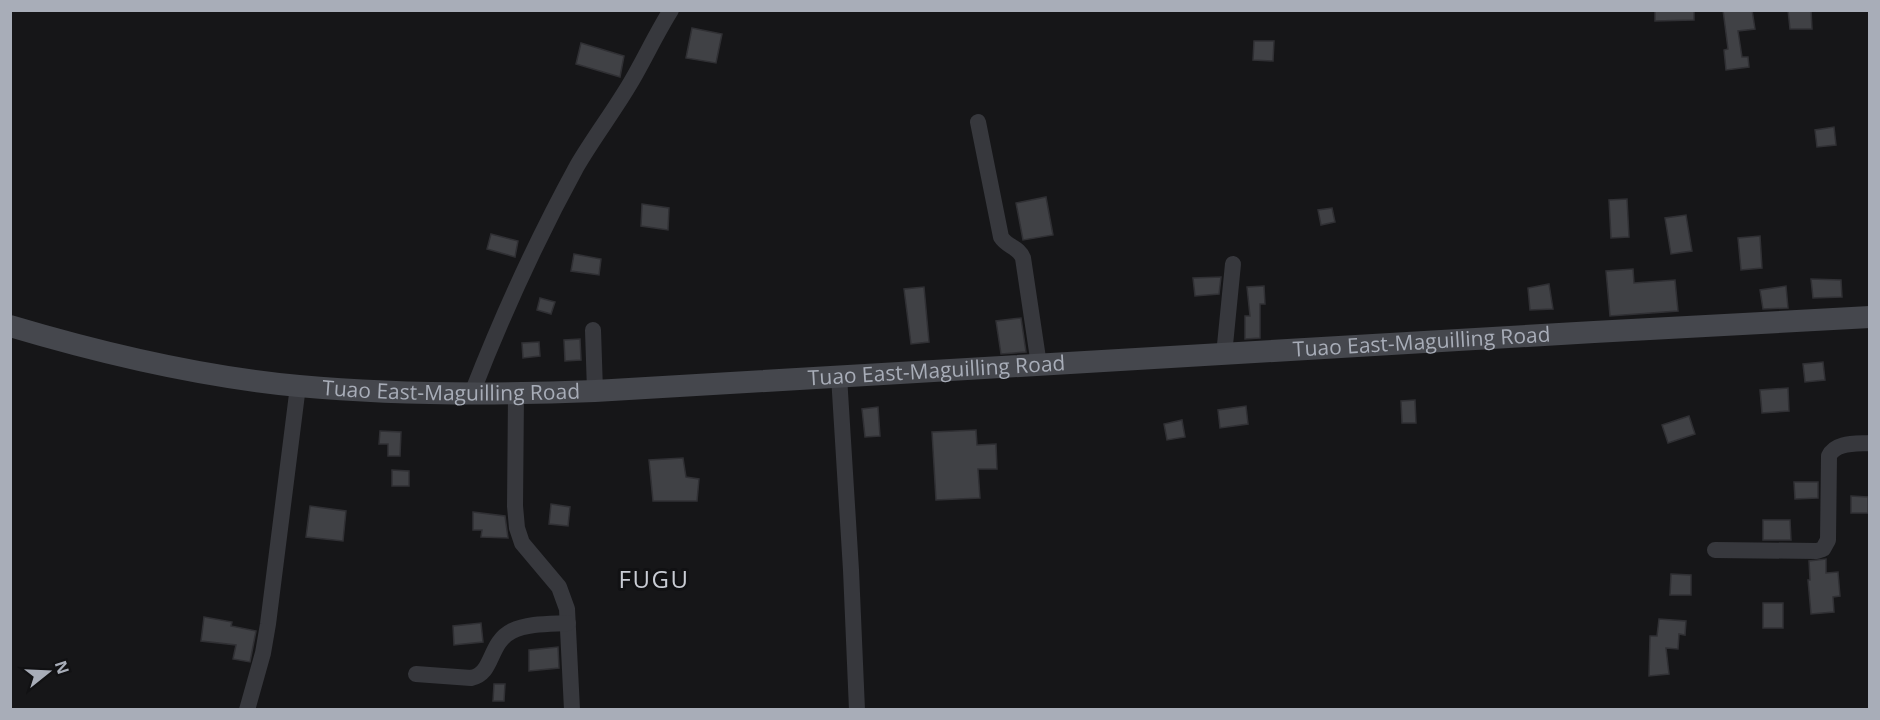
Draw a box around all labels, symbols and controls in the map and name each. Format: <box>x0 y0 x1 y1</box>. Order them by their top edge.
street label: Tuao East-Maguilling Road <box>1292 320 1551 363</box>
street label: Tuao East-Maguilling Road <box>807 348 1066 391</box>
street label: Tuao East-Maguilling Road <box>321 373 581 407</box>
district label: FUGU <box>619 562 689 595</box>
north arrow <box>18 642 78 702</box>
text: N <box>50 658 75 677</box>

